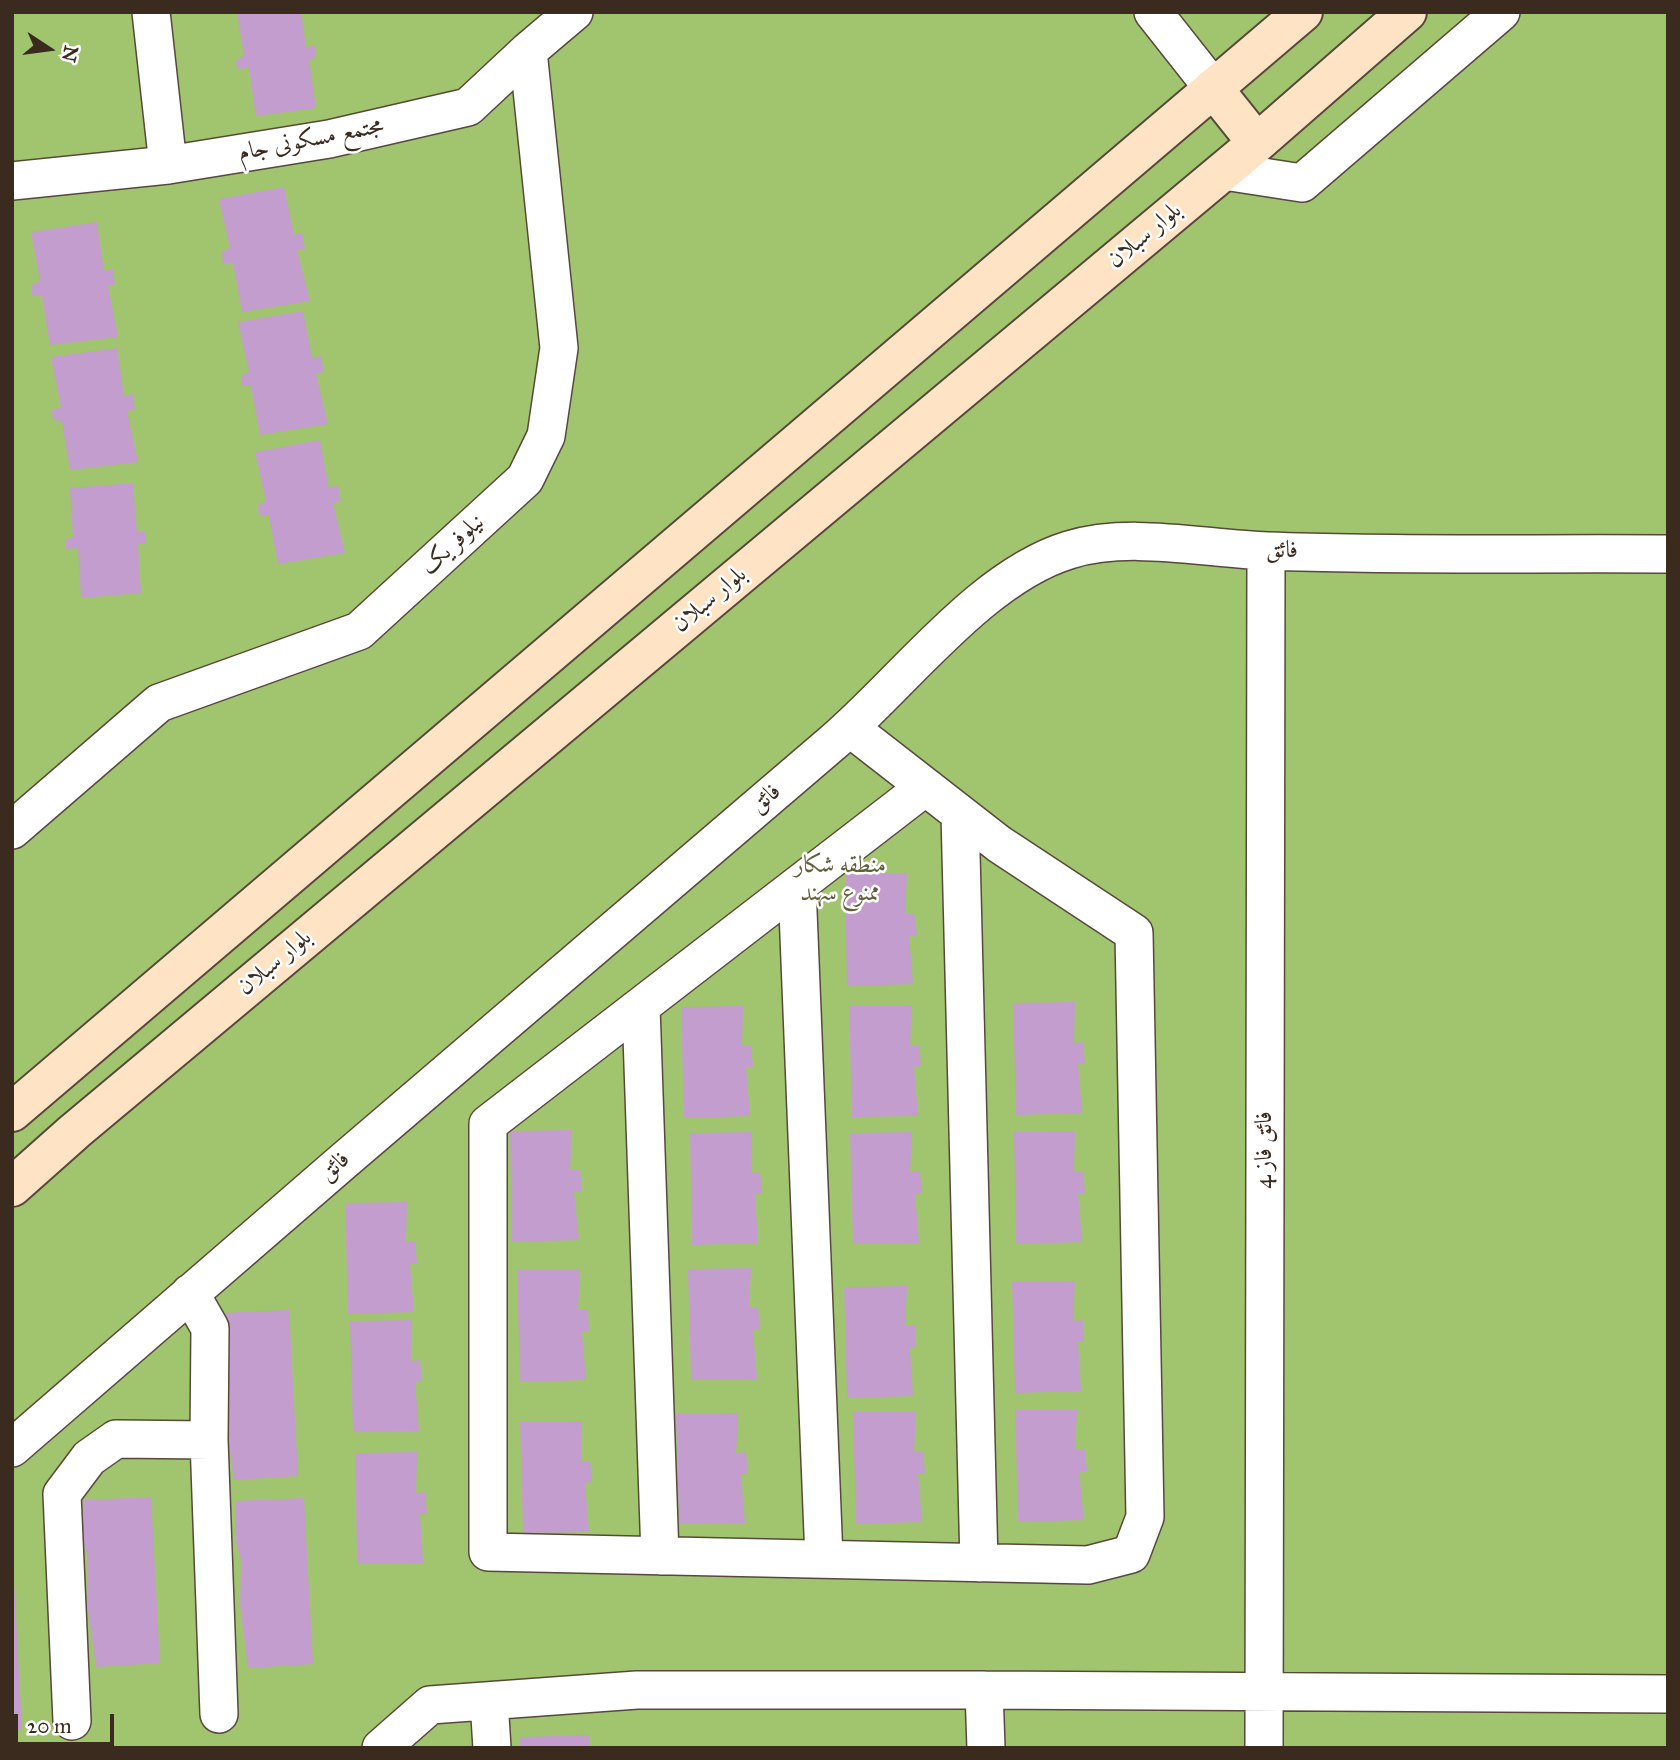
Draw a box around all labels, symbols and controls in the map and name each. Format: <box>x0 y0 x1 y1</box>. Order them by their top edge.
north arrow <box>14 14 84 84</box>
text: N <box>57 43 83 64</box>
street label: مجتمع مسکونی جام <box>236 112 386 168</box>
street label: بلوار سبلان <box>1102 197 1188 275</box>
street label: نیلوفر یک <box>415 508 491 582</box>
street label: فائق <box>1266 536 1298 566</box>
street label: بلوار سبلان <box>667 561 753 639</box>
street label: فائق <box>745 778 787 820</box>
park label: منطقه شکار ممنوع سهند <box>794 852 886 908</box>
street label: بلوار سبلان <box>232 924 318 1002</box>
street label: فائق فاز 4 <box>1251 1111 1279 1189</box>
street label: فائق <box>314 1146 356 1188</box>
scale bar <box>18 1700 117 1744</box>
text: 20 m <box>27 1713 72 1739</box>

